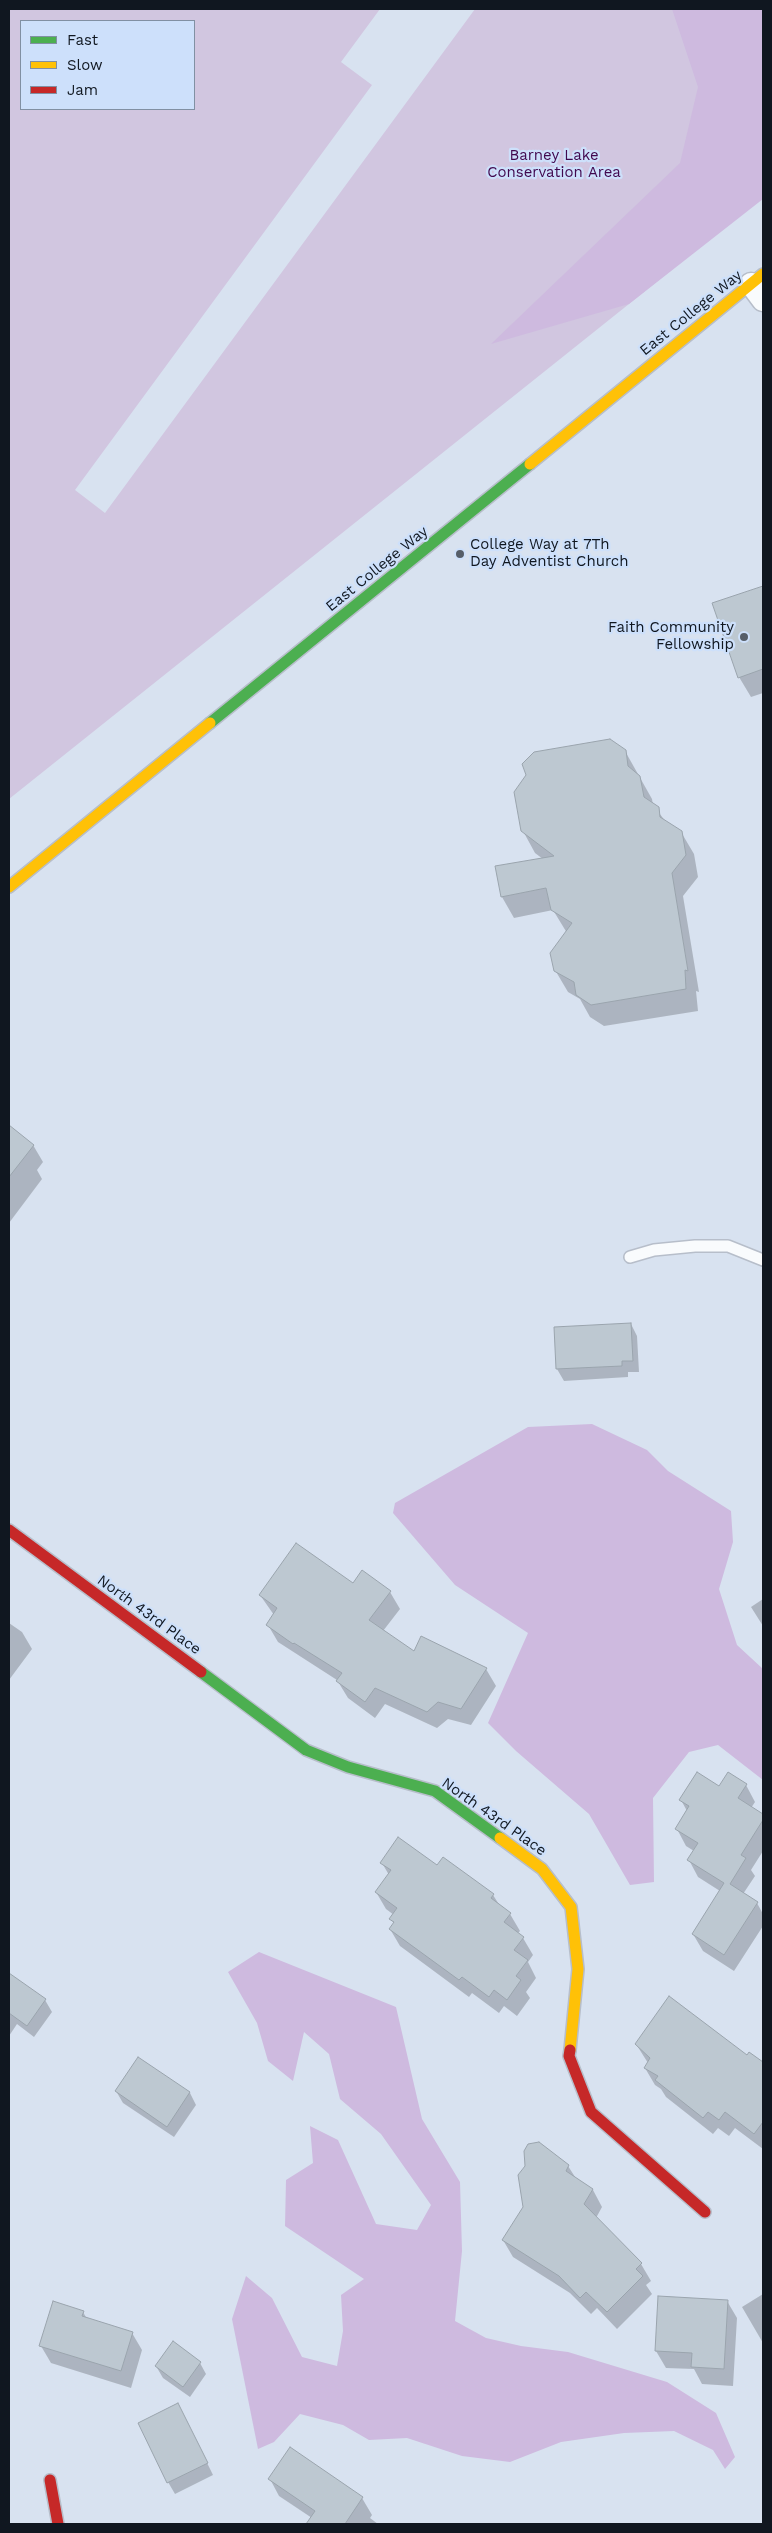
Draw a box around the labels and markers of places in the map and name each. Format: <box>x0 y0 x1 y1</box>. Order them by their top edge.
place label: College Way at 7Th Day Adventist Church <box>470 536 629 571</box>
marker: College Way at 7Th Day Adventist Church <box>454 548 466 560</box>
place label: Faith Community Fellowship <box>608 619 734 654</box>
marker: Faith Community Fellowship <box>738 631 750 643</box>

